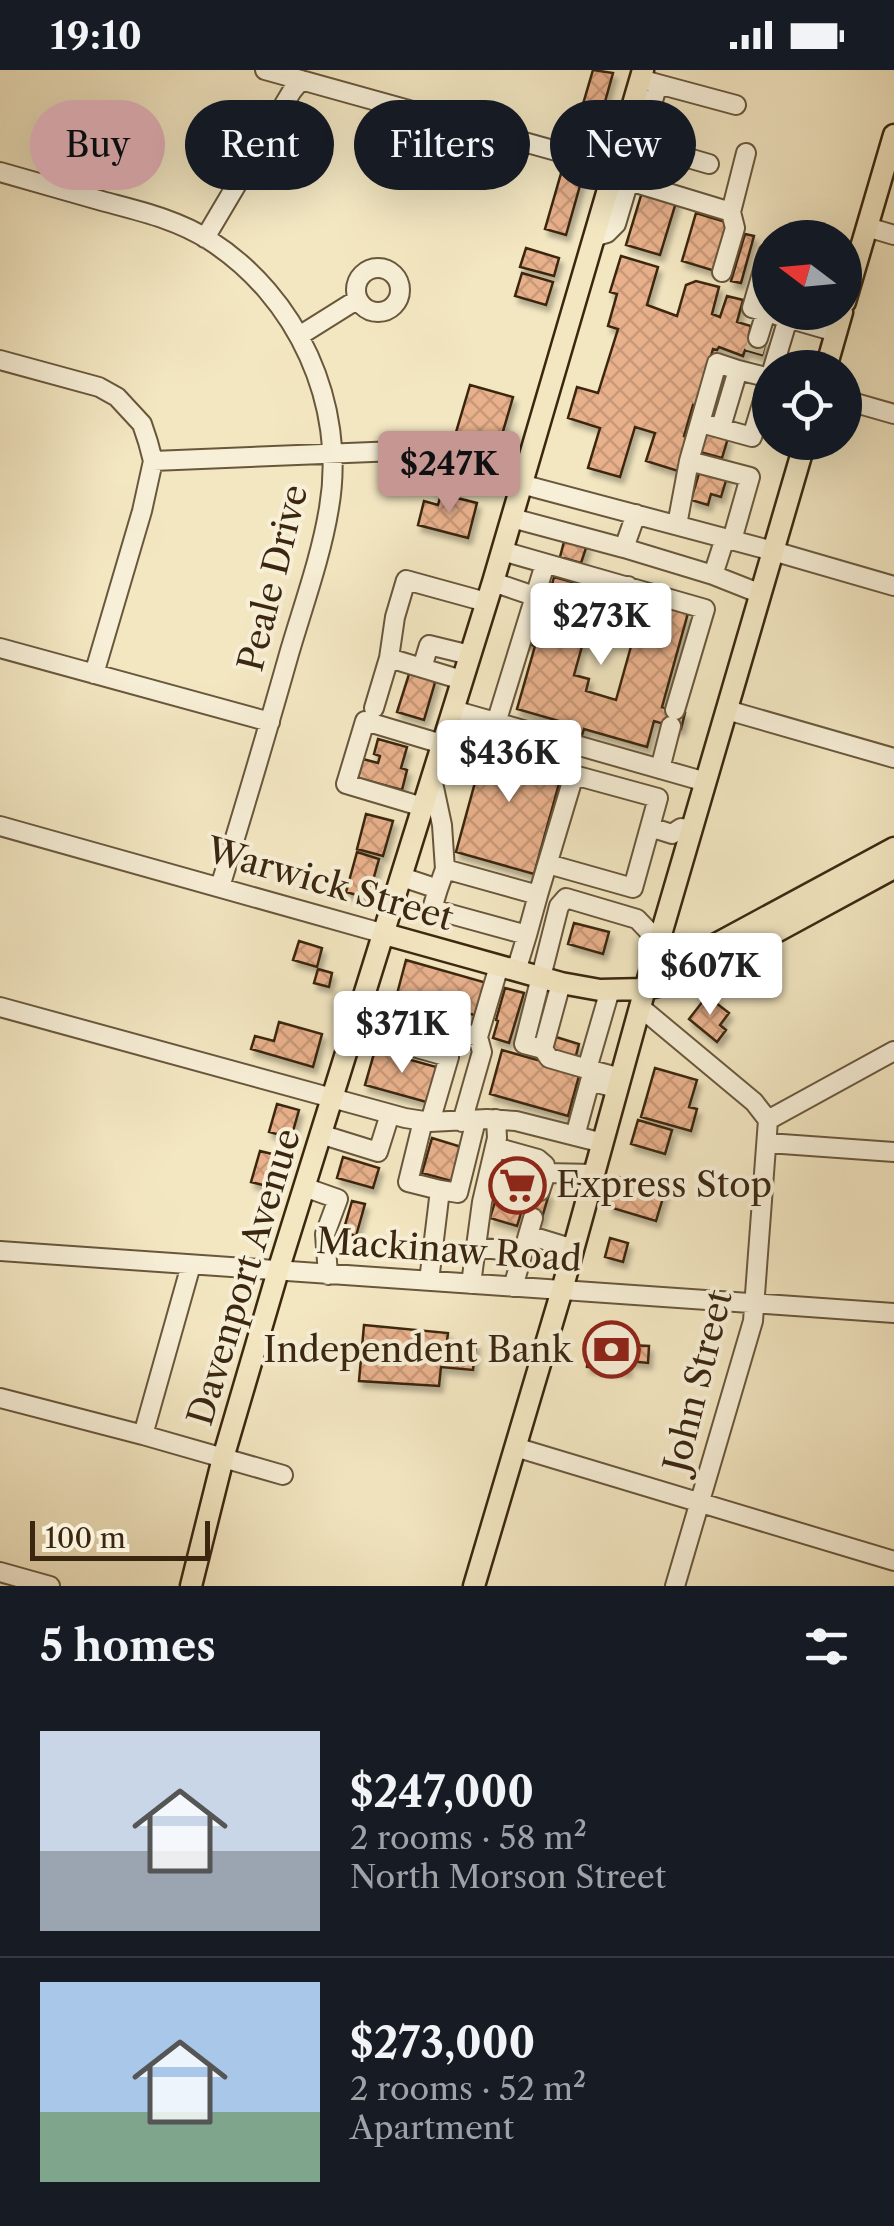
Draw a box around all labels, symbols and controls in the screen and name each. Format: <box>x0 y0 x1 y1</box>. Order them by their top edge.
text: 19:10 <box>50 12 142 59</box>
chip: Buy <box>30 100 165 190</box>
chip: Rent <box>185 100 334 190</box>
chip: Filters <box>354 100 530 190</box>
chip: New <box>550 100 696 190</box>
north arrow <box>752 220 862 330</box>
map controls <box>752 220 862 460</box>
button: locate <box>752 350 862 460</box>
pin: $247K <box>379 431 519 516</box>
text: $247K <box>400 444 498 483</box>
street label: Peale Drive <box>229 480 316 676</box>
pin: $273K <box>531 583 671 668</box>
text: $273K <box>552 596 650 635</box>
pin: $436K <box>439 720 579 805</box>
text: $436K <box>459 733 559 772</box>
street label: Warwick Street <box>201 828 459 939</box>
pin: $607K <box>640 933 780 1018</box>
text: $607K <box>660 946 760 985</box>
pin: $371K <box>332 991 472 1076</box>
text: $371K <box>356 1004 448 1043</box>
street label: Davenport Avenue <box>178 1123 309 1430</box>
supermarket icon: Express Stop <box>487 1155 547 1215</box>
place label: Express Stop <box>556 1163 772 1206</box>
street label: Mackinaw Road <box>315 1219 583 1280</box>
street label: John Street <box>653 1285 741 1481</box>
bank icon: Independent Bank <box>581 1320 641 1380</box>
place label: Independent Bank <box>263 1328 574 1371</box>
scale bar <box>30 1516 210 1560</box>
text: 100 m <box>45 1521 126 1555</box>
icon: filters <box>799 1619 854 1674</box>
text: 5 homes <box>40 1620 216 1672</box>
text: $247,000 <box>350 1766 534 1818</box>
icon: home <box>120 1771 240 1891</box>
text: 2 rooms · 58 m² <box>350 1818 587 1857</box>
text: North Morson Street <box>350 1857 666 1896</box>
text: $273,000 <box>350 2017 535 2069</box>
icon: home <box>120 2022 240 2142</box>
text: 2 rooms · 52 m² <box>350 2069 586 2108</box>
text: Apartment <box>350 2108 514 2147</box>

